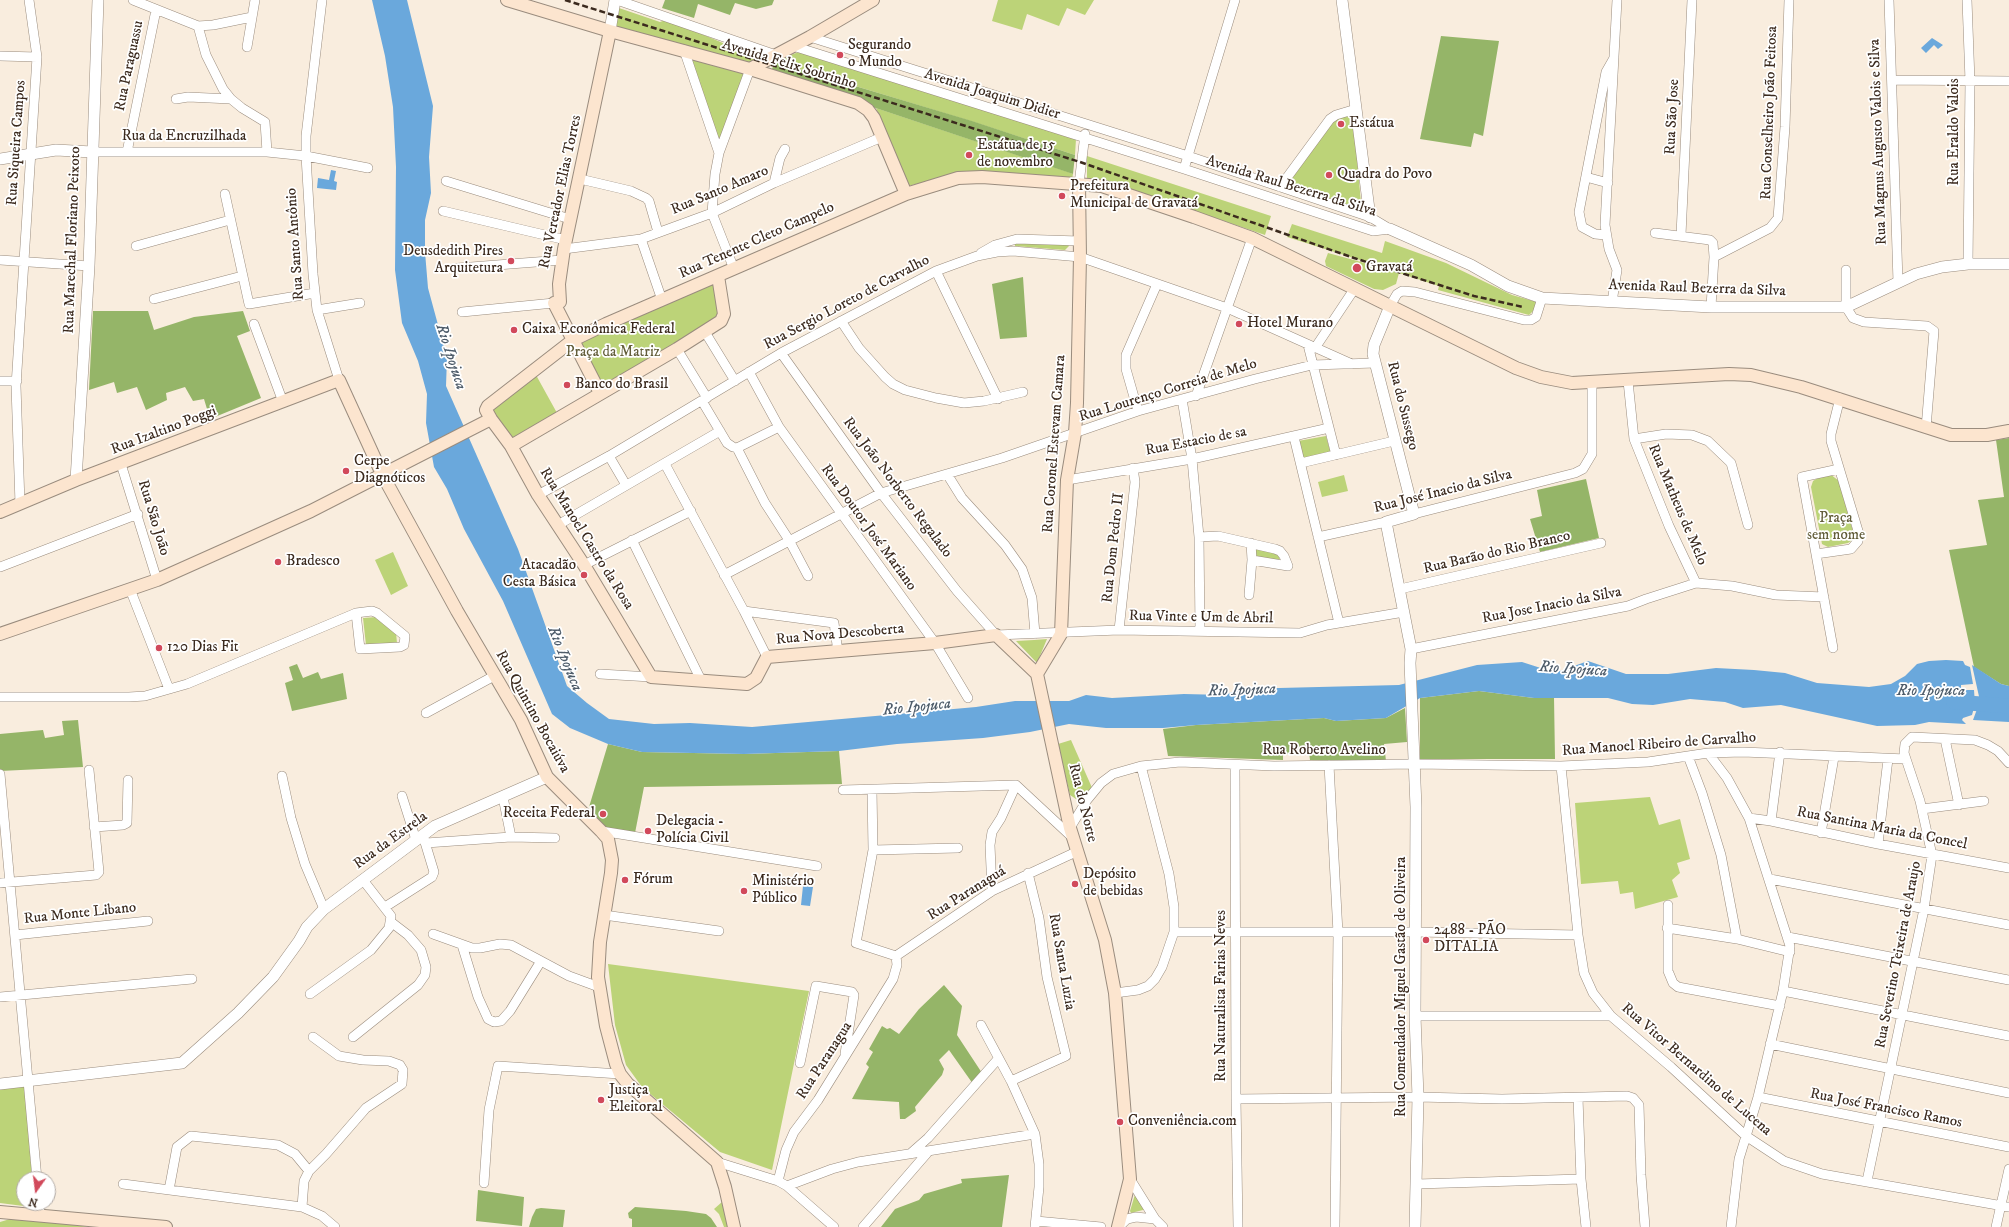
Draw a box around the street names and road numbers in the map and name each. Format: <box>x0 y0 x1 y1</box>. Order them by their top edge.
street label: Rua Paraguassu <box>112 19 148 113</box>
street label: Rua Conselheiro João Feitosa <box>1758 26 1782 200</box>
street label: Avenida Felix Sobrinho <box>720 36 858 94</box>
street label: Rua Magnus Augusto Valois e Silva <box>1866 39 1892 245</box>
street label: Avenida Joaquim Didier <box>922 66 1062 124</box>
street label: Rua Eraldo Valois <box>1946 78 1964 186</box>
street label: Rua São Jose <box>1662 79 1684 155</box>
street label: Rua Siqueira Campos <box>4 80 30 206</box>
street label: Rua Vereador Elias Torres <box>536 114 586 270</box>
street label: Rua da Encruzilhada <box>122 128 246 146</box>
street label: Rua Marechal Floriano Peixoto <box>61 146 85 334</box>
street label: Avenida Raul Bezerra da Silva <box>1204 152 1378 222</box>
street label: Rua Santo Amaro <box>669 162 771 220</box>
street label: Rua Santo Antônio <box>283 187 309 301</box>
street label: Rua Tenente Cleto Campelo <box>677 199 837 283</box>
street label: Rua Sergio Loreto de Carvalho <box>761 252 933 354</box>
street label: Avenida Raul Bezerra da Silva <box>1608 277 1786 301</box>
street label: Rua Coronel Estevam Camara <box>1040 354 1070 534</box>
street label: Rua Lourenço Correia de Melo <box>1077 355 1259 427</box>
street label: Rua do Sussego <box>1382 360 1422 452</box>
street label: Rua Izaltino Poggi <box>109 403 219 459</box>
street label: Rua João Norberto Regalado <box>838 414 956 562</box>
street label: Rua Estacio de sa <box>1144 423 1248 461</box>
street label: Rua Matheus de Melo <box>1643 442 1711 568</box>
street label: Rua Doutor José Mariano <box>816 461 920 595</box>
street label: Rua Manoel Castro da Rosa <box>535 465 637 613</box>
street label: Rua José Inacio da Silva <box>1372 466 1514 518</box>
street label: Rua São João <box>133 478 173 558</box>
street label: Rua Dom Pedro II <box>1099 492 1129 604</box>
street label: Rua Barão do Rio Branco <box>1422 527 1572 579</box>
street label: Rua Jose Inacio da Silva <box>1481 584 1623 628</box>
street label: Rua Vinte e Um de Abril <box>1129 608 1273 628</box>
street label: Rua Nova Descoberta <box>775 620 905 650</box>
street label: Rua Quintino Bocaiúva <box>491 648 573 776</box>
street label: Rua Manoel Ribeiro de Carvalho <box>1561 729 1757 761</box>
street label: Rua Roberto Avelino <box>1262 742 1386 760</box>
street label: Rua do Norte <box>1064 762 1100 844</box>
street label: Rua Santina Maria da Concel <box>1795 804 1969 854</box>
street label: Rua da Estrela <box>351 808 431 874</box>
street label: Rua Comendador Miguel Gastão de Oliveira <box>1393 857 1411 1117</box>
street label: Rua Severino Teixeira de Araujo <box>1872 860 1926 1050</box>
street label: Rua Paranaguá <box>925 863 1009 925</box>
street label: Rua Monte Libano <box>23 899 137 929</box>
street label: Rua Naturalista Farias Neves <box>1213 910 1231 1082</box>
street label: Rua Santa Luzia <box>1044 912 1078 1012</box>
street label: Rua Vitor Bernardino de Lucena <box>1617 1000 1775 1140</box>
street label: Rua Paranagua <box>793 1019 857 1103</box>
street label: Rua José Francisco Ramos <box>1808 1085 1964 1133</box>

